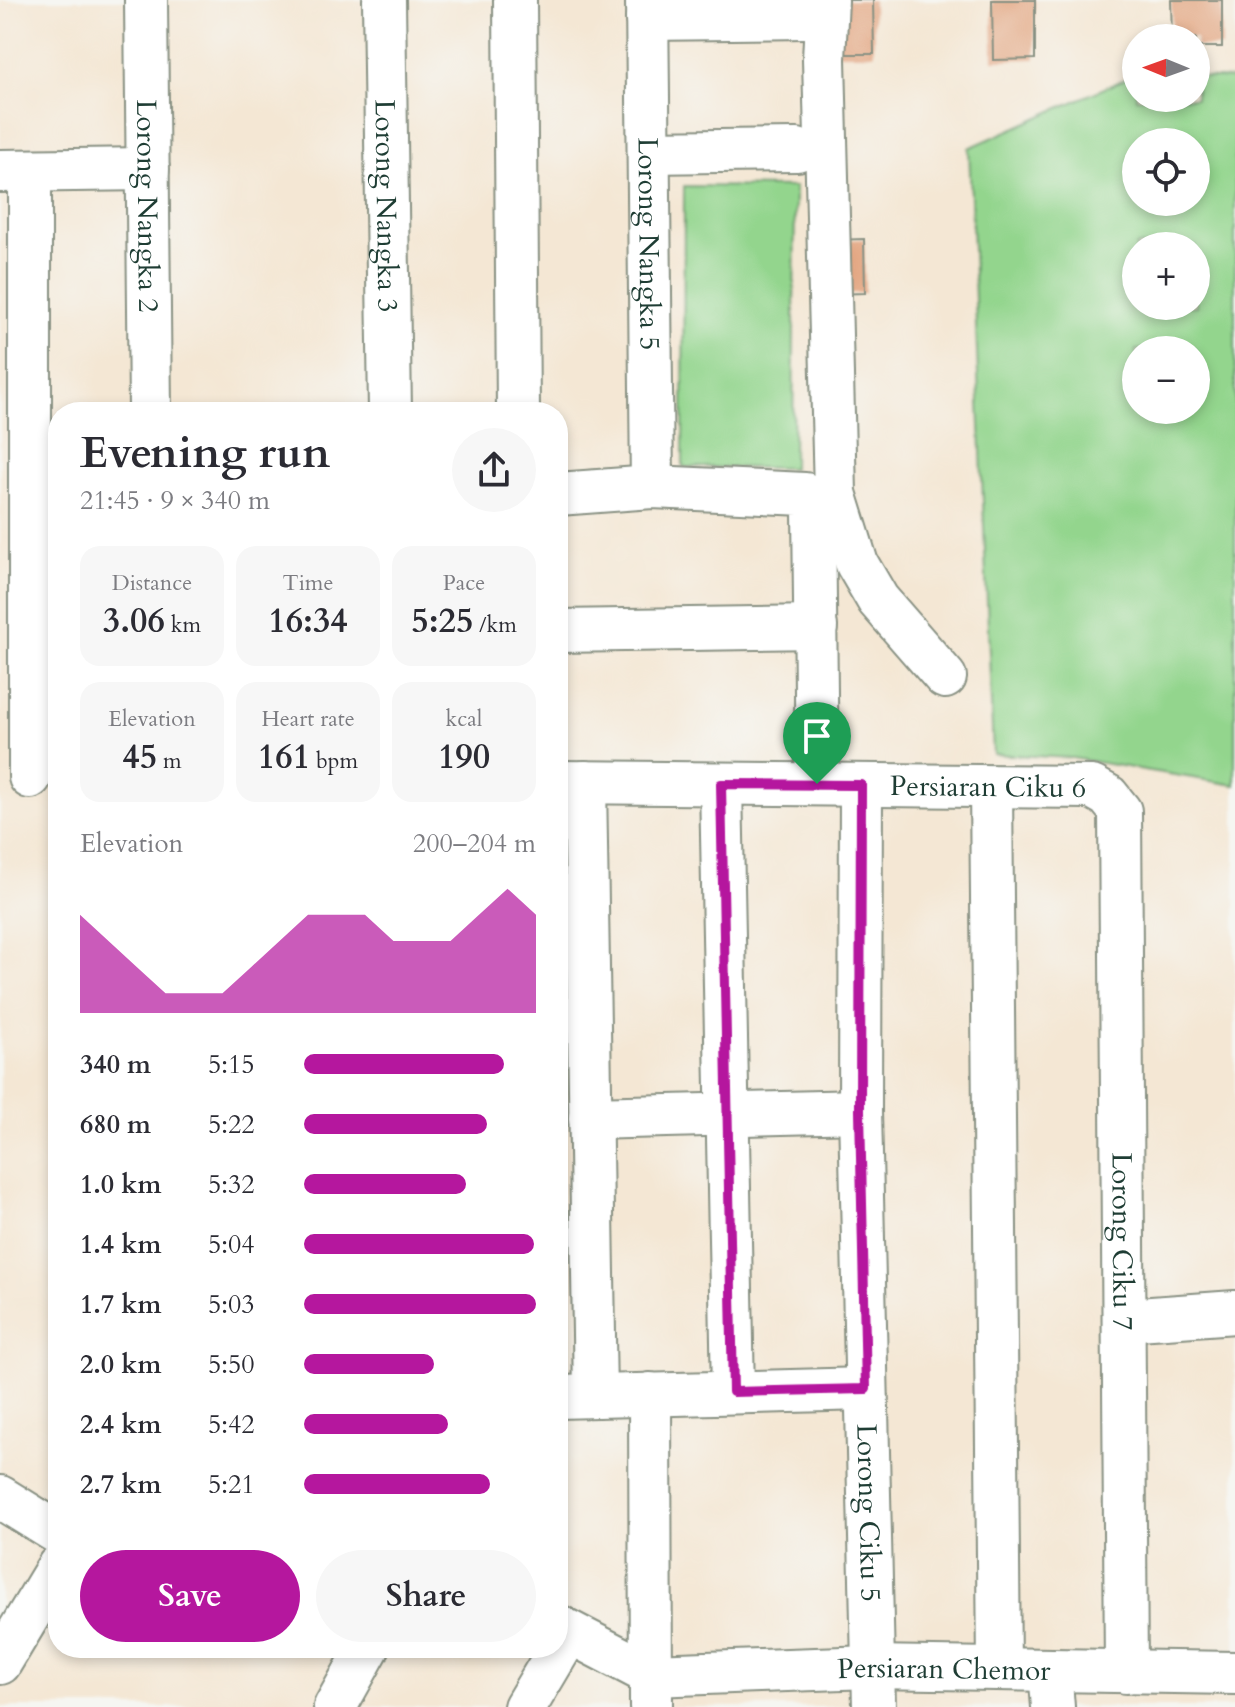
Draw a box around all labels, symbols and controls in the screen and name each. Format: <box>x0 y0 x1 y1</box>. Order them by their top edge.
north arrow <box>1122 24 1210 112</box>
map controls <box>1122 24 1210 424</box>
street label: Lorong Nangka 2 <box>127 99 167 313</box>
street label: Lorong Nangka 3 <box>365 99 407 313</box>
button: locate <box>1122 128 1210 216</box>
street label: Lorong Nangka 5 <box>628 137 669 351</box>
button: + <box>1122 232 1210 320</box>
button: − <box>1122 336 1210 424</box>
text: Evening run <box>80 423 330 483</box>
button: share <box>452 428 536 512</box>
text: 21:45 · 9 × 340 m <box>80 483 270 518</box>
text: Distance <box>112 568 192 598</box>
text: Time <box>283 568 333 598</box>
text: Pace <box>443 568 485 598</box>
text: 3.06 <box>103 598 165 644</box>
text: 16:34 <box>268 598 348 644</box>
text: 5:25 <box>411 598 473 644</box>
text: km <box>165 610 201 640</box>
text: /km <box>473 610 517 640</box>
pin <box>783 702 851 784</box>
text: Elevation <box>108 704 196 734</box>
text: Heart rate <box>261 704 355 734</box>
text: kcal <box>446 704 482 734</box>
icon: arrive <box>795 714 839 758</box>
text: 45 <box>122 734 157 780</box>
text: 161 <box>258 734 310 780</box>
text: 190 <box>438 734 490 780</box>
text: m <box>157 746 182 776</box>
text: bpm <box>310 746 358 776</box>
street label: Persiaran Ciku 6 <box>890 767 1086 807</box>
text: Elevation <box>80 826 183 861</box>
text: 200–204 m <box>413 826 536 861</box>
text: 340 m <box>80 1047 151 1082</box>
text: 5:15 <box>208 1047 255 1082</box>
text: 680 m <box>80 1107 151 1142</box>
text: 5:22 <box>208 1107 255 1142</box>
street label: Lorong Ciku 7 <box>1102 1152 1142 1331</box>
text: 1.0 km <box>80 1167 161 1202</box>
text: 5:32 <box>208 1167 255 1202</box>
text: 1.4 km <box>80 1227 161 1262</box>
text: 5:04 <box>208 1227 255 1262</box>
text: 1.7 km <box>80 1287 161 1322</box>
text: 5:03 <box>208 1287 255 1322</box>
text: 2.0 km <box>80 1347 161 1382</box>
text: 5:50 <box>208 1347 255 1382</box>
text: 2.4 km <box>80 1407 161 1442</box>
text: 5:42 <box>208 1407 255 1442</box>
street label: Lorong Ciku 5 <box>847 1423 890 1602</box>
text: 2.7 km <box>80 1467 161 1502</box>
text: 5:21 <box>208 1467 255 1502</box>
button: Save <box>80 1550 300 1642</box>
button: Share <box>316 1550 536 1642</box>
street label: Persiaran Chemor <box>837 1649 1052 1690</box>

